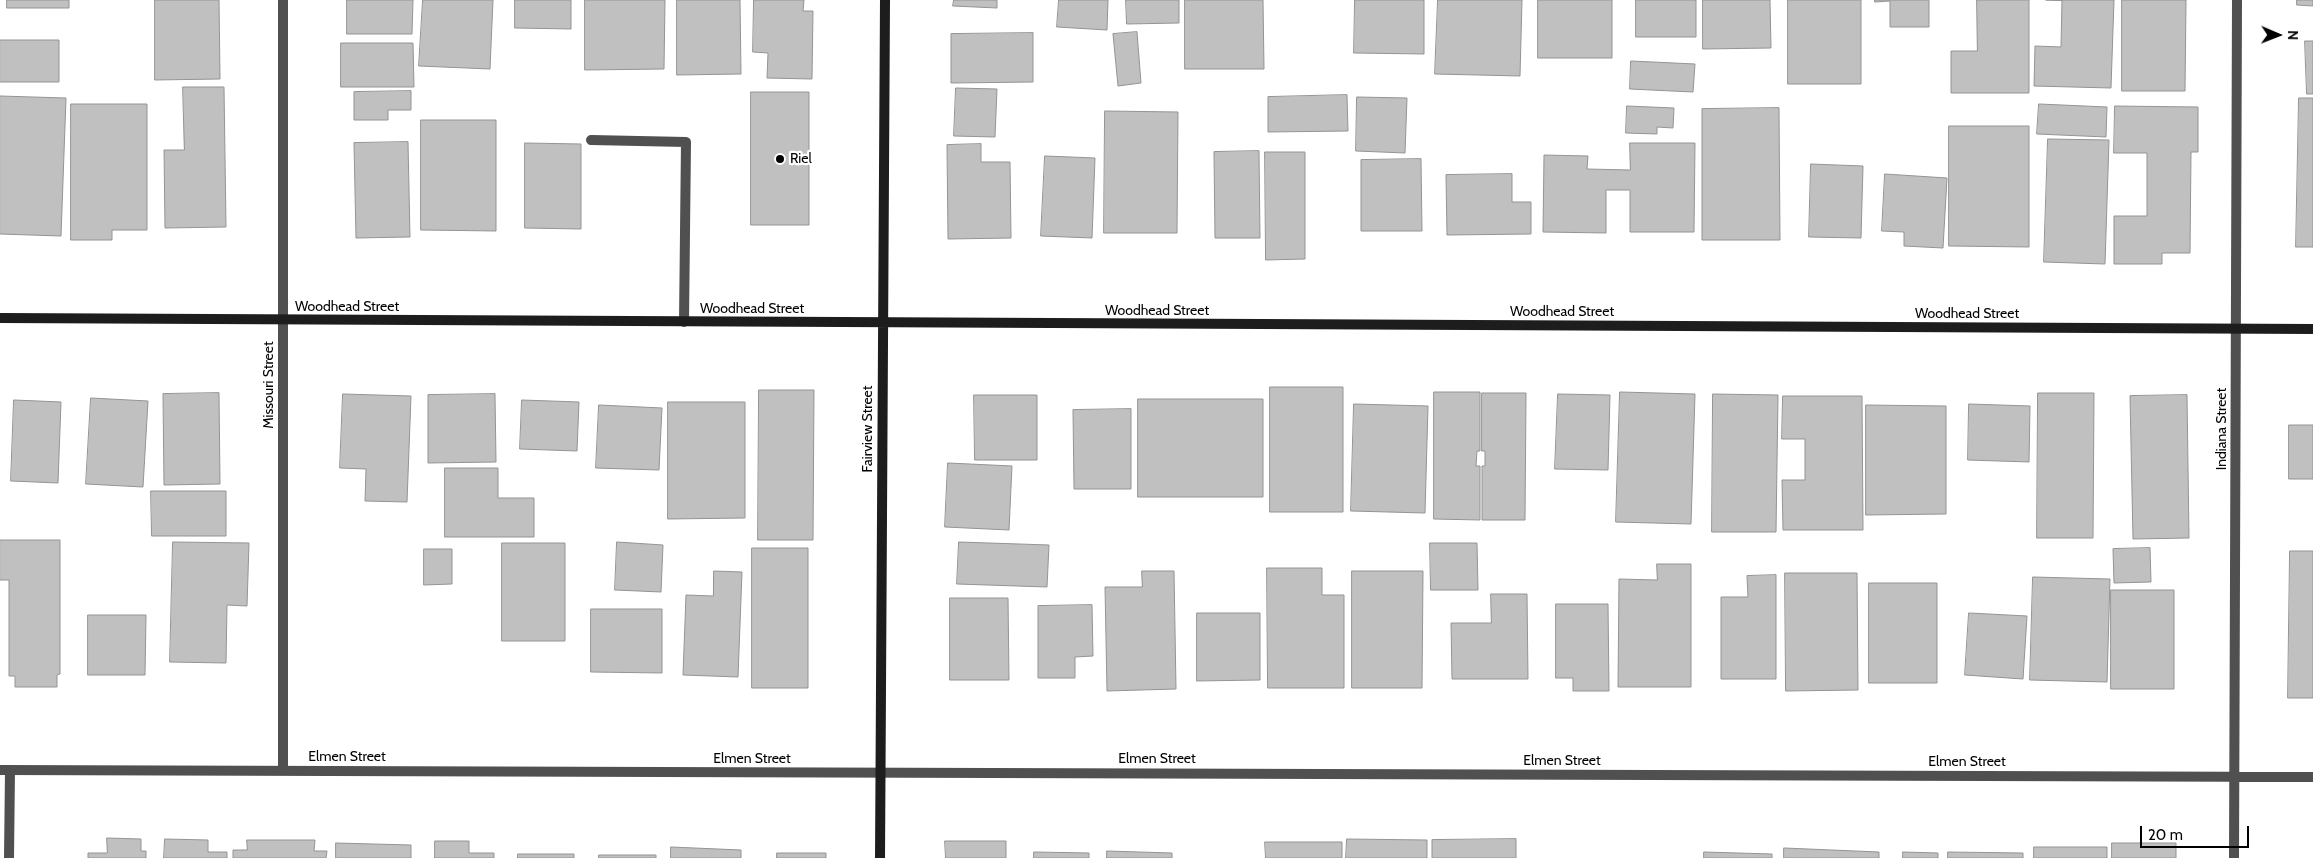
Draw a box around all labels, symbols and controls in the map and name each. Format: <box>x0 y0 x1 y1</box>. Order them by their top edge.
north arrow <box>2253 10 2303 60</box>
text: N <box>2284 30 2302 40</box>
place label: Riel <box>790 151 812 167</box>
marker: Riel <box>774 153 786 165</box>
street label: Woodhead Street <box>295 299 399 315</box>
street label: Woodhead Street <box>700 301 804 317</box>
street label: Woodhead Street <box>1105 303 1209 319</box>
street label: Woodhead Street <box>1510 304 1614 320</box>
street label: Woodhead Street <box>1915 306 2019 322</box>
street label: Missouri Street <box>261 341 277 429</box>
street label: Fairview Street <box>860 386 876 472</box>
street label: Indiana Street <box>2214 388 2230 470</box>
street label: Elmen Street <box>308 749 386 765</box>
street label: Elmen Street <box>713 751 791 767</box>
street label: Elmen Street <box>1118 751 1196 767</box>
street label: Elmen Street <box>1523 753 1601 769</box>
street label: Elmen Street <box>1928 754 2006 770</box>
scale bar <box>2143 816 2252 848</box>
text: 20 m <box>2148 826 2183 844</box>

